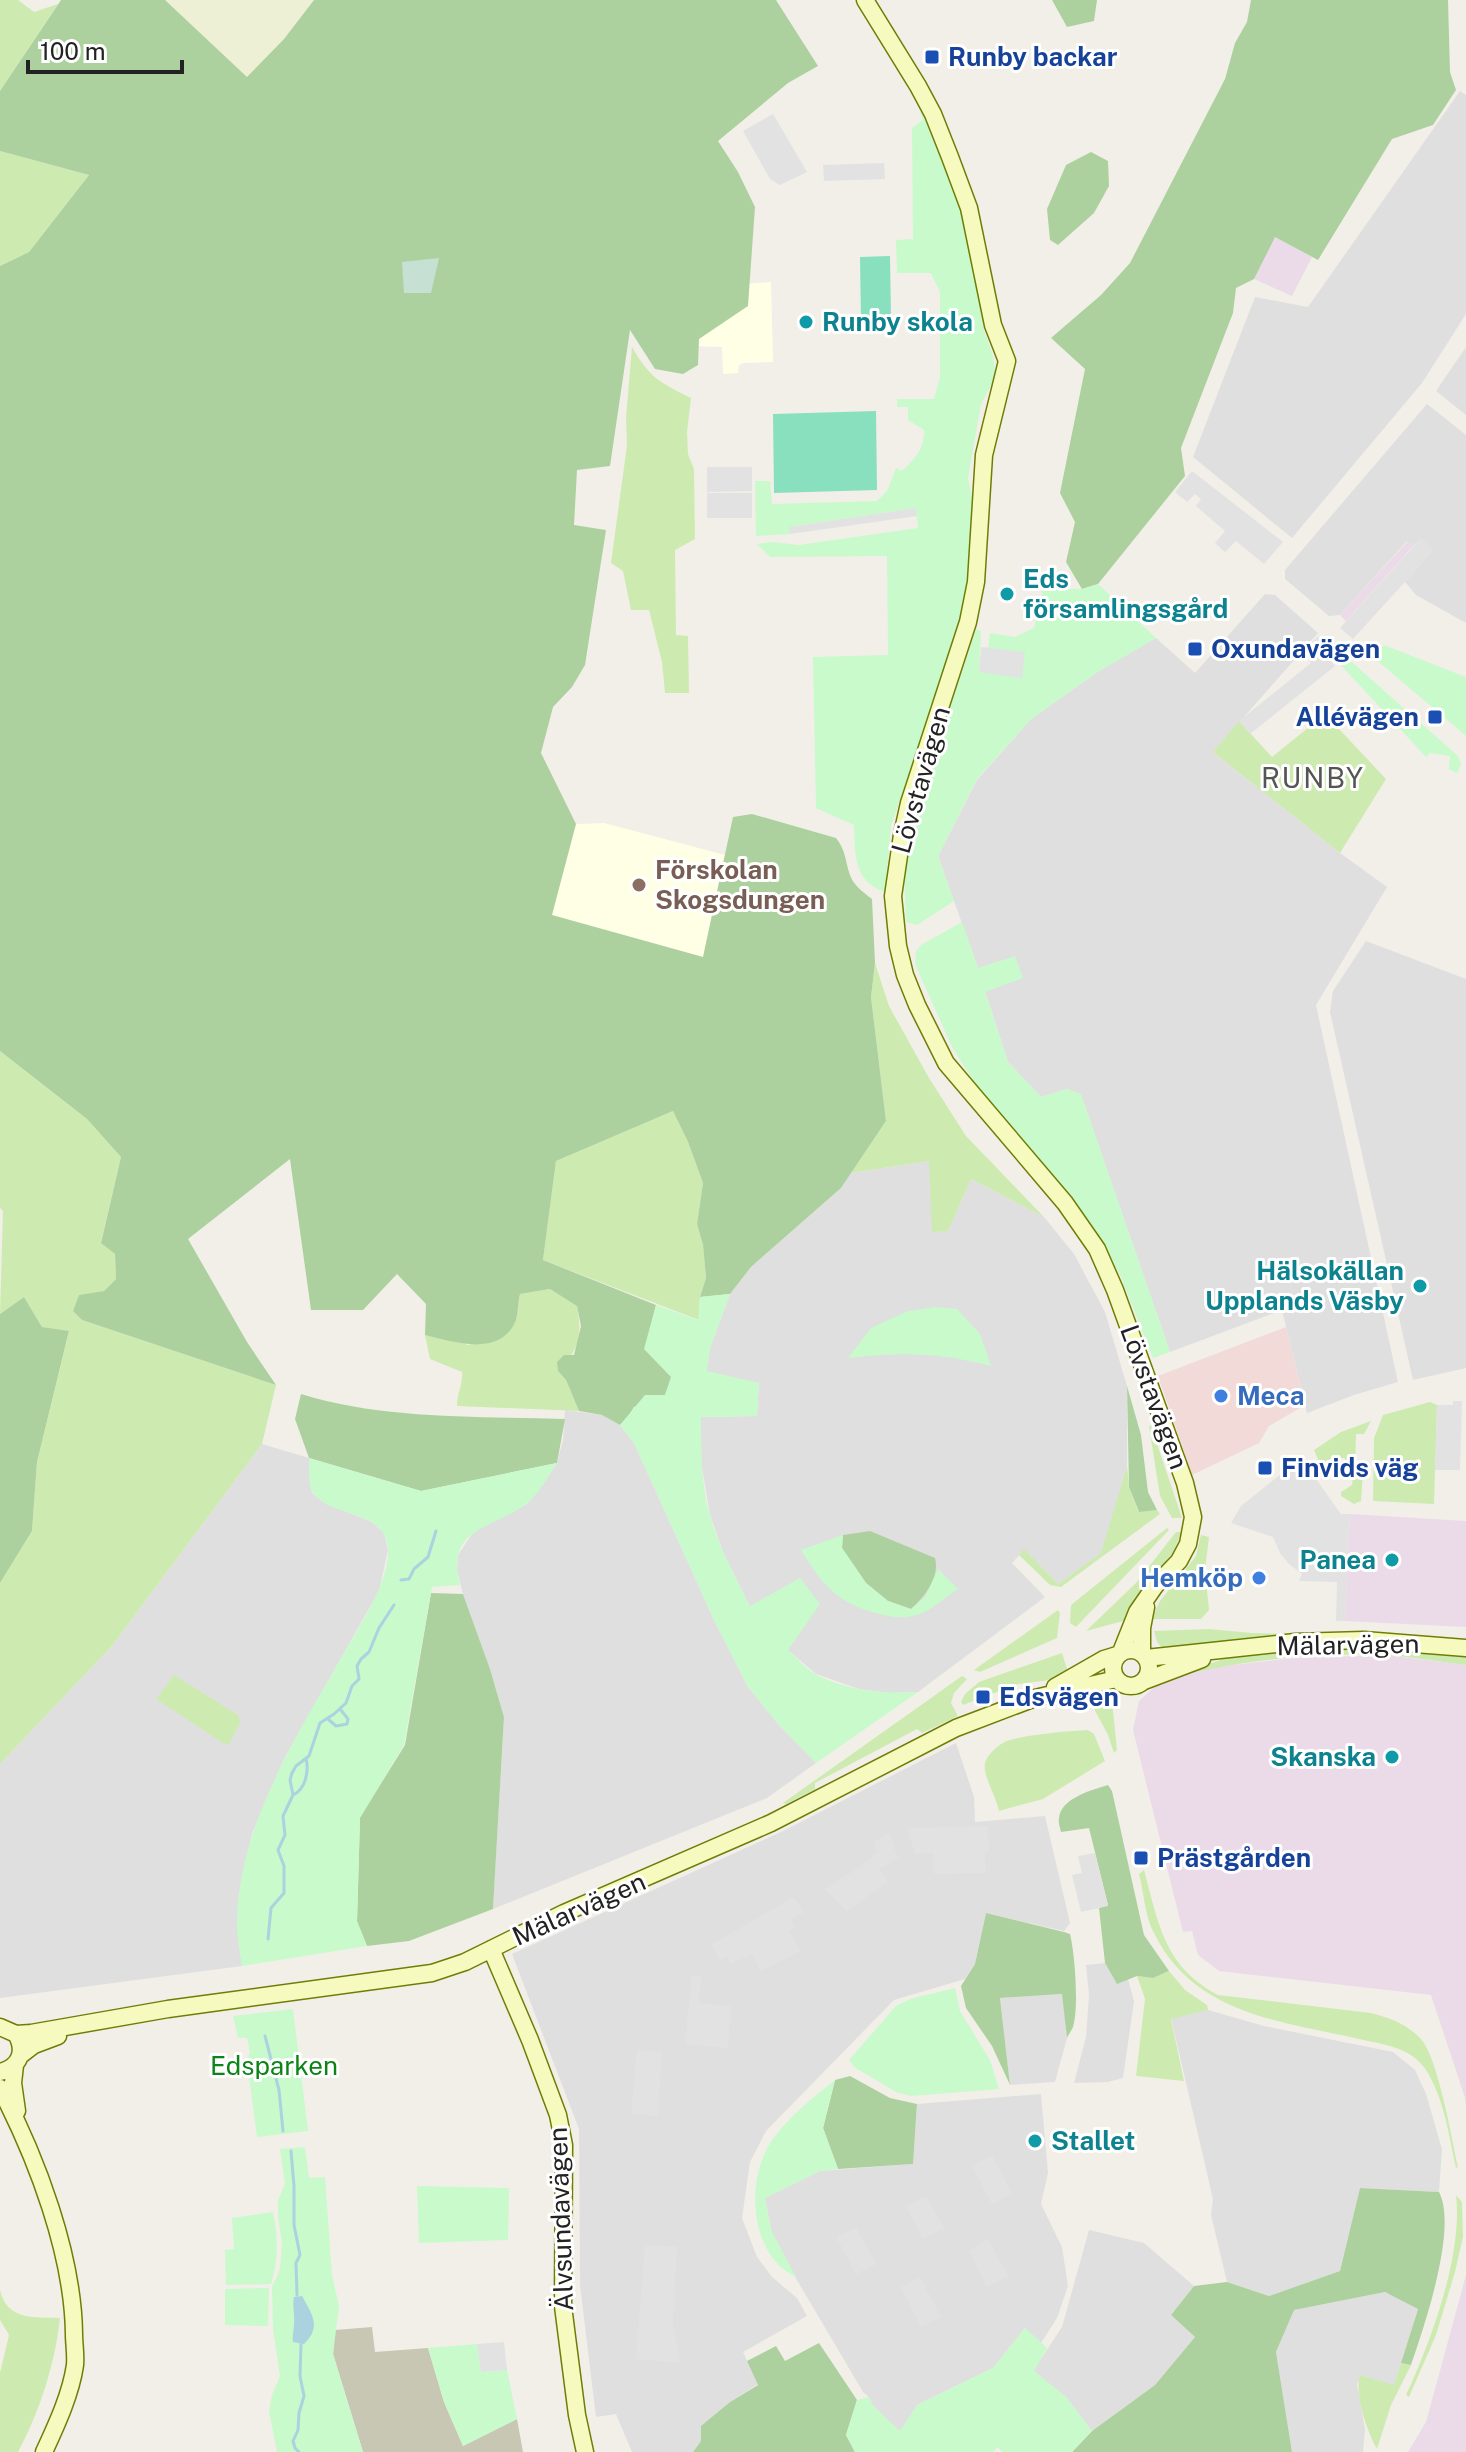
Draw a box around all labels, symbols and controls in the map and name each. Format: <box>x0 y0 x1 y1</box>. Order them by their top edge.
scale bar <box>28 24 182 74</box>
text: 100 m <box>40 37 106 65</box>
place label: Runby backar <box>948 41 1118 72</box>
marker: Runby backar <box>923 48 941 66</box>
place label: Runby skola <box>822 306 973 337</box>
marker: Runby skola <box>797 313 815 331</box>
place label: Eds församlingsgård <box>1023 563 1228 624</box>
marker: Eds församlingsgård <box>998 585 1016 603</box>
place label: Oxundavägen <box>1211 633 1380 664</box>
marker: Oxundavägen <box>1186 640 1204 658</box>
place label: Allévägen <box>1295 701 1419 732</box>
street label: Lövstavägen <box>885 703 956 857</box>
marker: Allévägen <box>1426 708 1444 726</box>
district label: RUNBY <box>1261 761 1365 794</box>
place label: Förskolan Skogsdungen <box>655 854 825 915</box>
marker: Förskolan Skogsdungen <box>630 876 648 894</box>
place label: Hälsokällan Upplands Väsby <box>1205 1255 1404 1316</box>
marker: Hälsokällan Upplands Väsby <box>1411 1277 1429 1295</box>
street label: Lövstavägen <box>1114 1320 1195 1473</box>
place label: Meca <box>1237 1380 1304 1411</box>
marker: Meca <box>1212 1387 1230 1405</box>
place label: Finvids väg <box>1281 1452 1419 1483</box>
marker: Finvids väg <box>1256 1459 1274 1477</box>
place label: Panea <box>1300 1544 1376 1575</box>
marker: Panea <box>1383 1551 1401 1569</box>
place label: Hemköp <box>1140 1562 1243 1593</box>
marker: Hemköp <box>1250 1569 1268 1587</box>
street label: Mälarvägen <box>1276 1628 1420 1661</box>
place label: Edsvägen <box>999 1681 1119 1712</box>
marker: Edsvägen <box>974 1688 992 1706</box>
place label: Skanska <box>1270 1741 1376 1772</box>
marker: Skanska <box>1383 1748 1401 1766</box>
place label: Prästgården <box>1157 1842 1311 1873</box>
marker: Prästgården <box>1132 1849 1150 1867</box>
street label: Mälarvägen <box>507 1865 650 1952</box>
park label: Edsparken <box>210 2050 338 2081</box>
place label: Stallet <box>1051 2125 1135 2156</box>
street label: Älvsundavägen <box>542 2126 579 2312</box>
marker: Stallet <box>1026 2132 1044 2150</box>

